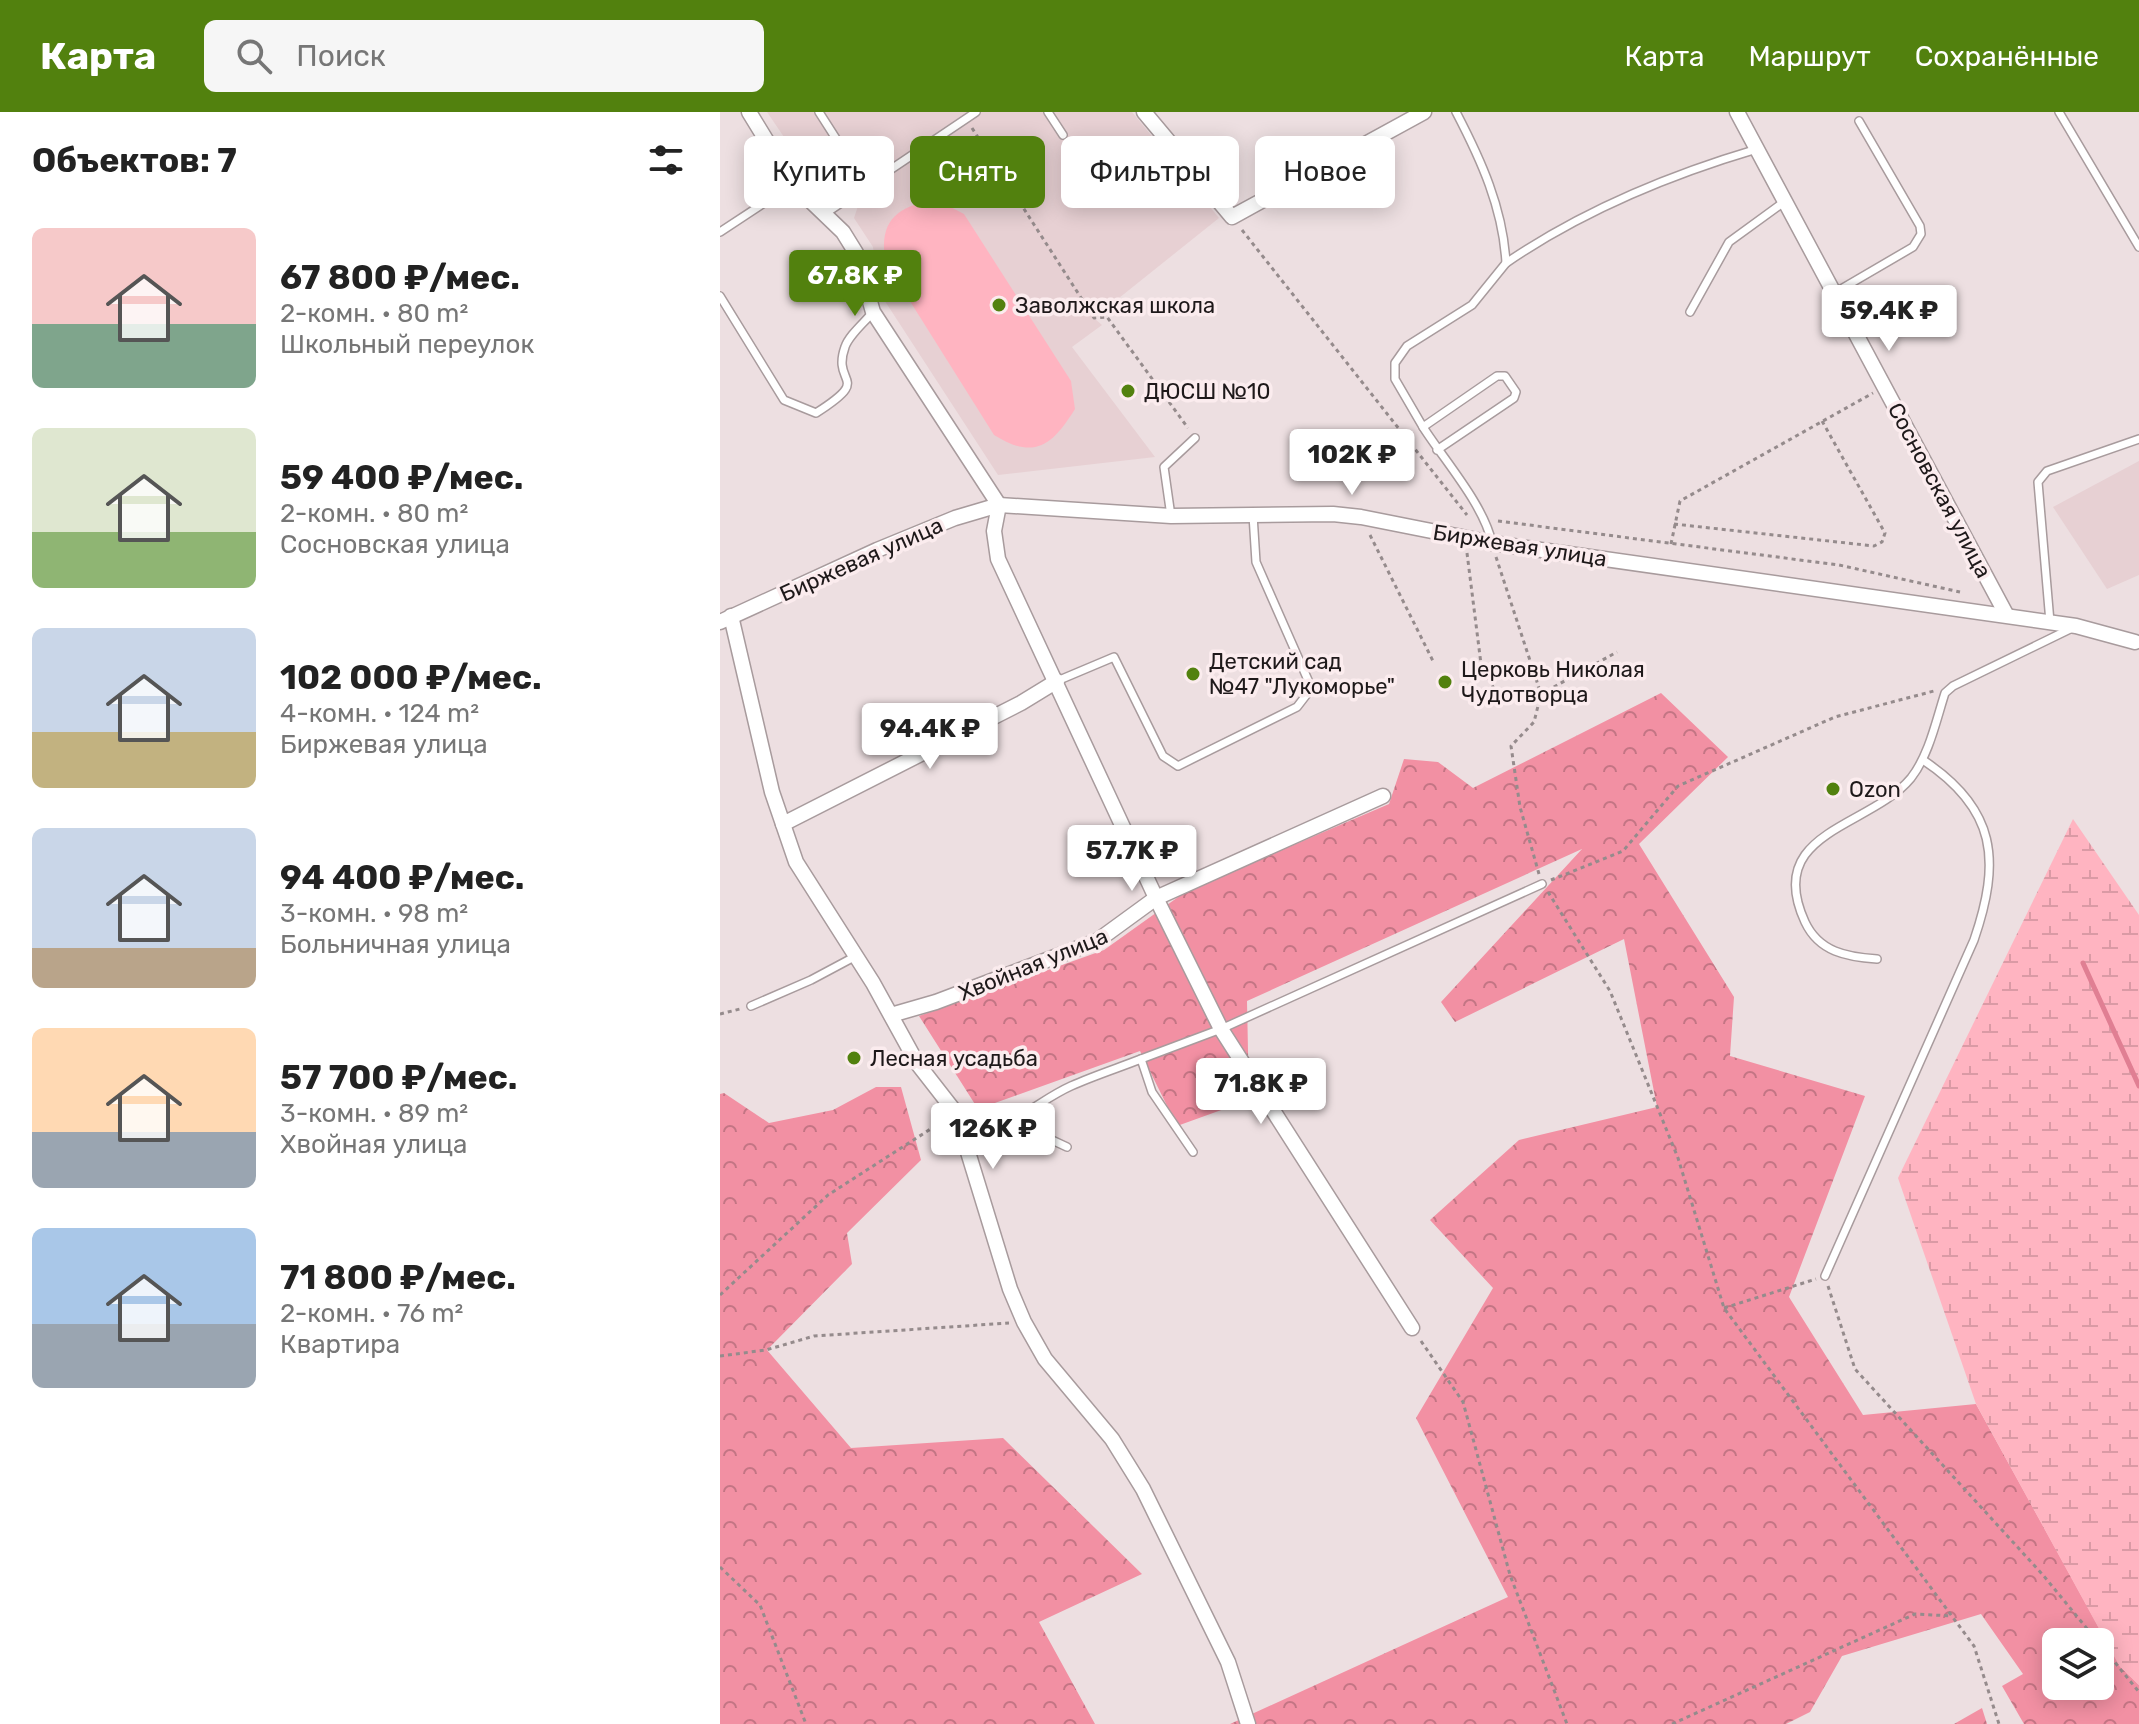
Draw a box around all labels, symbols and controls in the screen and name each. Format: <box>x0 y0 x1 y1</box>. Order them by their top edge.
search box <box>204 20 764 92</box>
text: Карта <box>40 33 156 79</box>
icon: search <box>232 34 276 78</box>
text: Поиск <box>296 38 386 74</box>
text: Карта <box>1625 40 1704 73</box>
text: Маршрут <box>1748 40 1871 73</box>
text: Сохранённые <box>1915 40 2099 73</box>
chip: Купить <box>744 136 894 208</box>
chip: Снять <box>910 136 1045 208</box>
chip: Фильтры <box>1061 136 1239 208</box>
chip: Новое <box>1255 136 1395 208</box>
icon: filters <box>644 138 688 182</box>
text: Объектов: 7 <box>32 140 237 181</box>
pin: 67.8K ₽ <box>781 250 929 318</box>
text: 67 800 ₽/мес. <box>280 257 520 298</box>
icon: home <box>96 260 192 356</box>
text: 67.8K ₽ <box>807 260 903 291</box>
pin: 59.4K ₽ <box>1815 285 1963 353</box>
place label: Заволжская школа <box>1015 292 1215 319</box>
text: 59.4K ₽ <box>1840 295 1938 326</box>
marker: Заволжская школа <box>990 296 1008 314</box>
text: 2-комн. · 80 m² <box>280 298 468 329</box>
text: Школьный переулок <box>280 329 534 360</box>
place label: ДЮСШ №10 <box>1144 378 1270 405</box>
marker: ДЮСШ №10 <box>1119 382 1137 400</box>
street label: Сосновская улица <box>1882 398 1997 582</box>
pin: 102K ₽ <box>1287 429 1417 497</box>
text: 102K ₽ <box>1308 439 1396 470</box>
text: 59 400 ₽/мес. <box>280 457 523 498</box>
icon: home <box>96 460 192 556</box>
text: 2-комн. · 80 m² <box>280 498 468 529</box>
street label: Биржевая улица <box>775 511 947 608</box>
street label: Биржевая улица <box>1431 518 1609 573</box>
text: Сосновская улица <box>280 529 510 560</box>
place label: Детский сад №47 "Лукоморье" <box>1209 648 1395 700</box>
place label: Церковь Николая Чудотворца <box>1461 656 1645 708</box>
text: 102 000 ₽/мес. <box>280 657 542 698</box>
icon: home <box>96 660 192 756</box>
marker: Детский сад №47 "Лукоморье" <box>1184 665 1202 683</box>
marker: Церковь Николая Чудотворца <box>1436 673 1454 691</box>
text: 4-комн. · 124 m² <box>280 698 479 729</box>
pin: 94.4K ₽ <box>856 703 1004 771</box>
text: 94.4K ₽ <box>880 713 980 744</box>
text: Биржевая улица <box>280 729 488 760</box>
place label: Ozon <box>1849 776 1901 803</box>
marker: Ozon <box>1824 780 1842 798</box>
pin: 57.7K ₽ <box>1058 825 1206 893</box>
text: 57.7K ₽ <box>1085 835 1179 866</box>
text: 94 400 ₽/мес. <box>280 857 525 898</box>
icon: home <box>96 860 192 956</box>
text: 3-комн. · 98 m² <box>280 898 468 929</box>
street label: Хвойная улица <box>955 922 1112 1007</box>
text: Больничная улица <box>280 929 511 960</box>
place label: Лесная усадьба <box>870 1045 1038 1072</box>
marker: Лесная усадьба <box>845 1049 863 1067</box>
text: 57 700 ₽/мес. <box>280 1057 517 1098</box>
pin: 71.8K ₽ <box>1187 1058 1335 1126</box>
icon: home <box>96 1060 192 1156</box>
text: 71.8K ₽ <box>1214 1068 1308 1099</box>
text: 3-комн. · 89 m² <box>280 1098 468 1129</box>
pin: 126K ₽ <box>928 1103 1058 1171</box>
text: 126K ₽ <box>949 1113 1037 1144</box>
text: Хвойная улица <box>280 1129 467 1160</box>
text: 71 800 ₽/мес. <box>280 1257 516 1298</box>
icon: home <box>96 1260 192 1356</box>
text: 2-комн. · 76 m² <box>280 1298 463 1329</box>
text: Квартира <box>280 1329 400 1360</box>
map controls <box>2042 1628 2114 1700</box>
button: layers <box>2042 1628 2114 1700</box>

